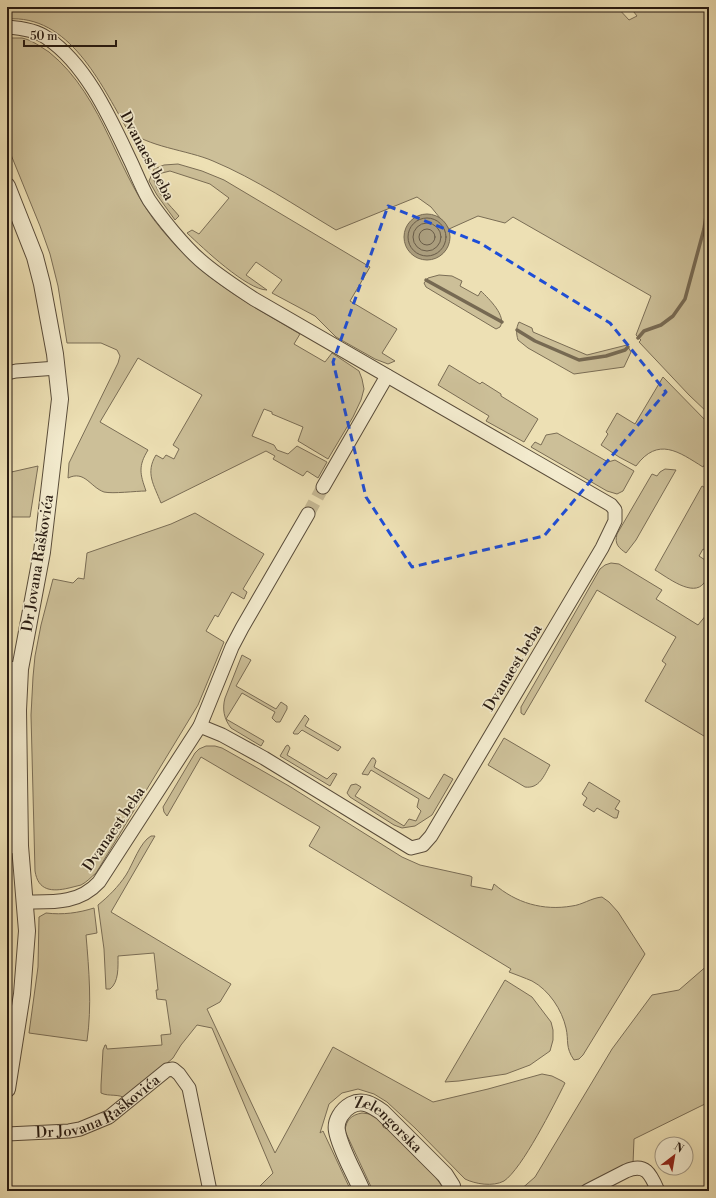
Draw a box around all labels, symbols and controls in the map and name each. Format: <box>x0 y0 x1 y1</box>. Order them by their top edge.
scale bar <box>24 22 116 48</box>
text: 50 m <box>30 29 58 44</box>
street label: Dvanaest beba <box>116 108 179 204</box>
street label: Dr Jovana Raškovića <box>18 493 58 633</box>
street label: Dvanaest beba <box>480 621 547 715</box>
street label: Dvanaest beba <box>79 783 150 875</box>
street label: Dr Jovana Raškovića <box>35 1070 164 1142</box>
street label: Zelengorska <box>354 1093 427 1157</box>
north arrow <box>654 1136 694 1176</box>
text: N <box>671 1140 686 1157</box>

